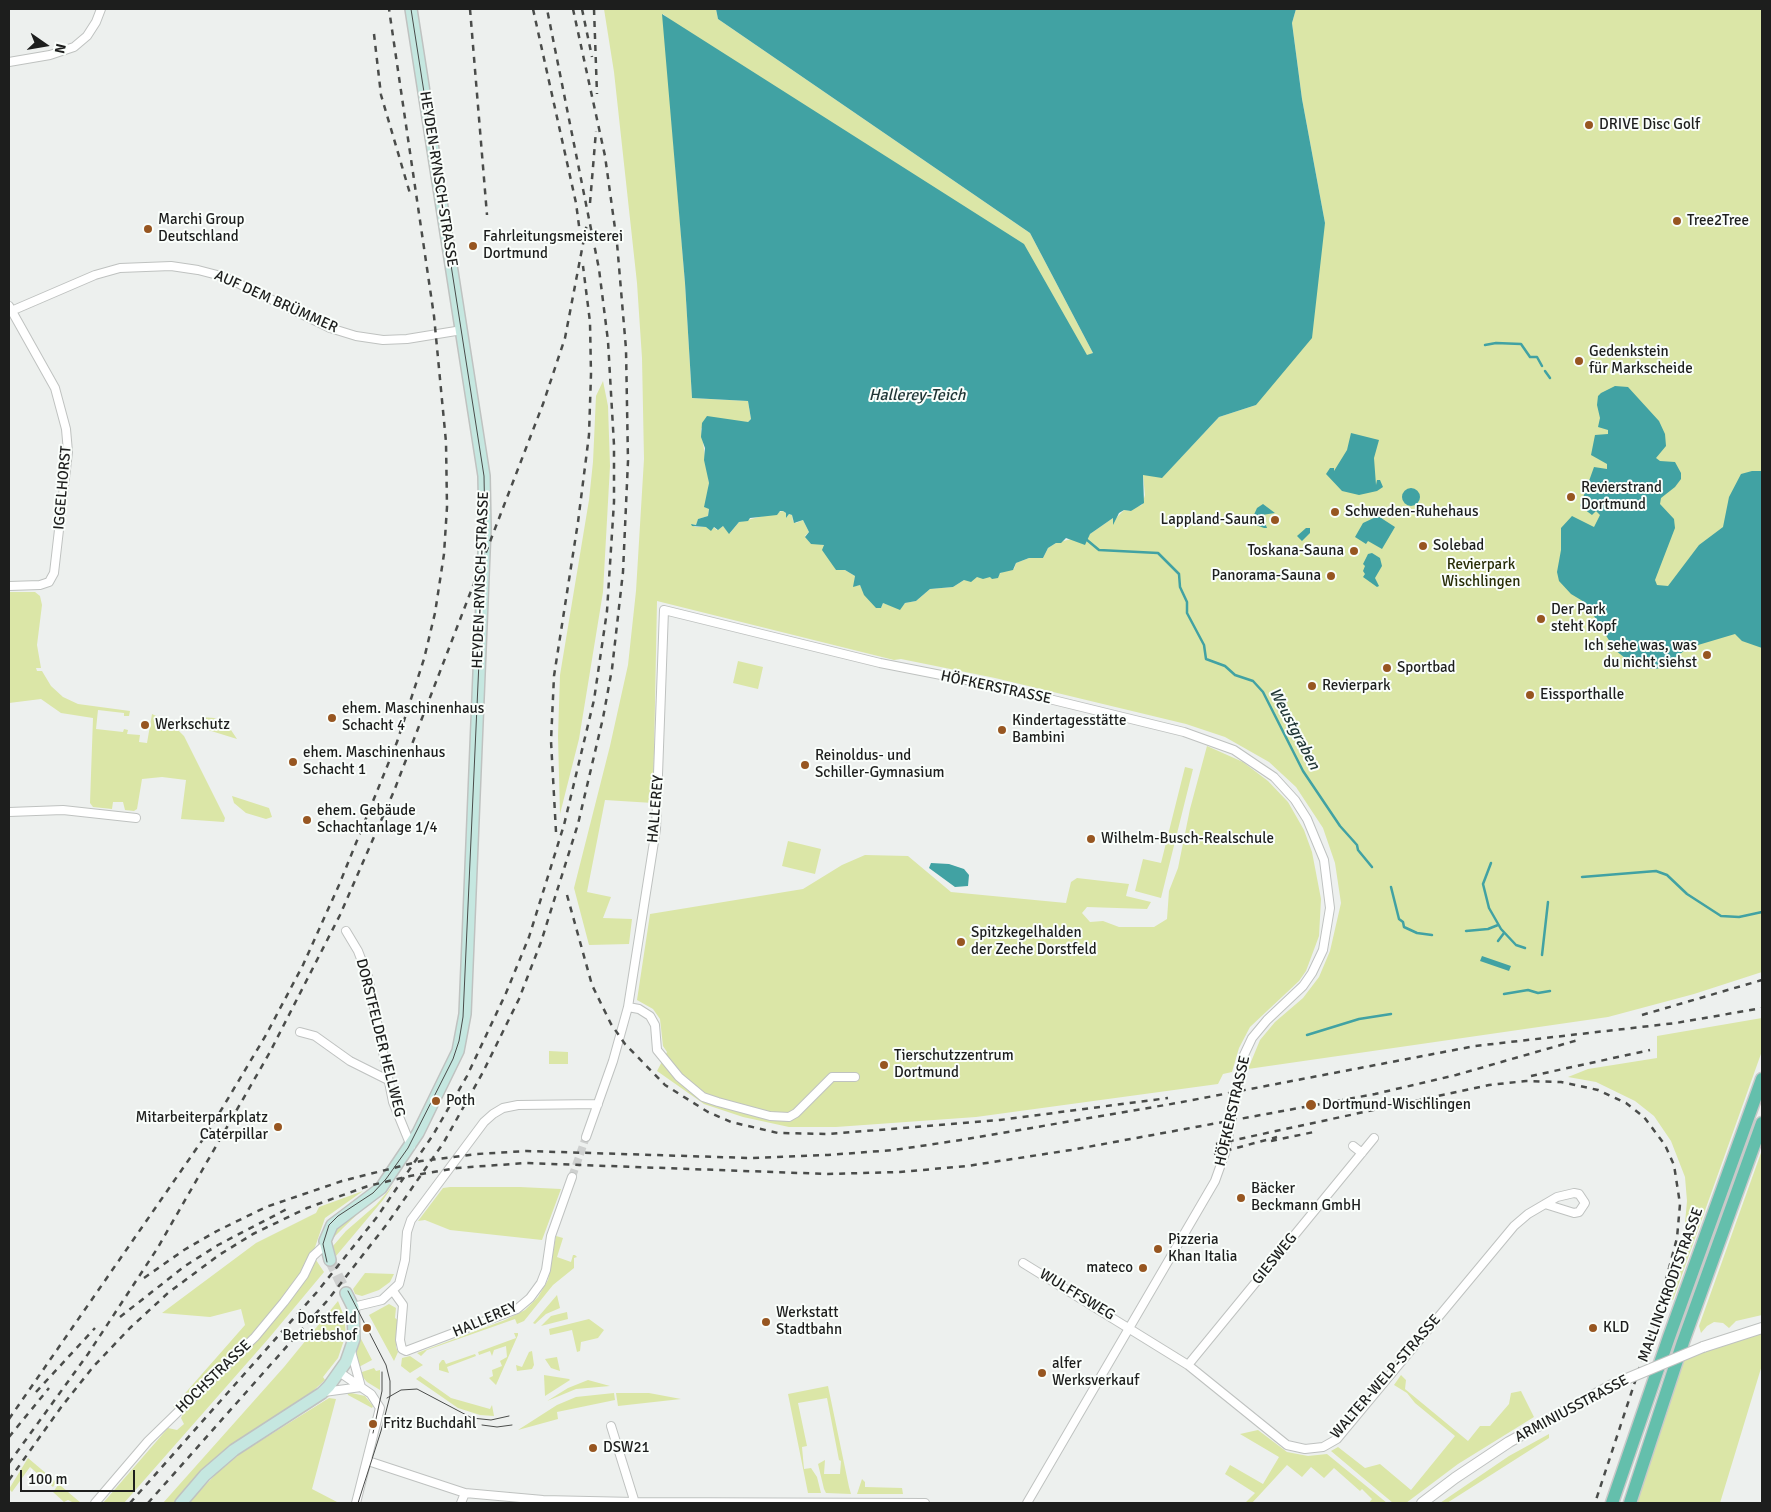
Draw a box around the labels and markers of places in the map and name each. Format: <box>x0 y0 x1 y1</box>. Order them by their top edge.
place label: DRIVE Disc Golf <box>1599 116 1700 134</box>
marker: DRIVE Disc Golf <box>1583 119 1595 131</box>
place label: Marchi Group Deutschland <box>158 211 244 246</box>
place label: Tree2Tree <box>1687 212 1749 230</box>
marker: Tree2Tree <box>1671 215 1683 227</box>
marker: Marchi Group Deutschland <box>142 223 154 235</box>
place label: Fahrleitungsmeisterei Dortmund <box>483 228 623 263</box>
marker: Fahrleitungsmeisterei Dortmund <box>467 240 479 252</box>
place label: Gedenkstein für Markscheide <box>1589 343 1693 378</box>
marker: Gedenkstein für Markscheide <box>1573 355 1585 367</box>
place label: Revierstrand Dortmund <box>1581 479 1662 514</box>
marker: Revierstrand Dortmund <box>1565 491 1577 503</box>
place label: Schweden-Ruhehaus <box>1345 503 1478 521</box>
marker: Schweden-Ruhehaus <box>1329 506 1341 518</box>
place label: Lappland-Sauna <box>1160 511 1265 529</box>
marker: Lappland-Sauna <box>1269 514 1281 526</box>
place label: Solebad <box>1433 537 1484 555</box>
marker: Solebad <box>1417 540 1429 552</box>
place label: Toskana-Sauna <box>1247 542 1344 560</box>
marker: Toskana-Sauna <box>1348 545 1360 557</box>
place label: Panorama-Sauna <box>1211 567 1321 585</box>
marker: Panorama-Sauna <box>1325 570 1337 582</box>
place label: Der Park steht Kopf <box>1551 601 1616 636</box>
marker: Der Park steht Kopf <box>1535 613 1547 625</box>
place label: Ich sehe was, was du nicht siehst <box>1584 637 1697 672</box>
marker: Ich sehe was, was du nicht siehst <box>1701 649 1713 661</box>
place label: Sportbad <box>1397 659 1456 677</box>
marker: Sportbad <box>1381 662 1393 674</box>
place label: Revierpark <box>1322 677 1390 695</box>
marker: Revierpark <box>1306 680 1318 692</box>
place label: Eissporthalle <box>1540 686 1624 704</box>
marker: Eissporthalle <box>1524 689 1536 701</box>
place label: ehem. Maschinenhaus Schacht 4 <box>342 700 484 735</box>
marker: ehem. Maschinenhaus Schacht 4 <box>326 712 338 724</box>
place label: Kindertagesstätte Bambini <box>1012 712 1126 747</box>
place label: Werkschutz <box>155 716 230 734</box>
marker: Werkschutz <box>139 719 151 731</box>
marker: Kindertagesstätte Bambini <box>996 724 1008 736</box>
place label: ehem. Maschinenhaus Schacht 1 <box>303 744 445 779</box>
place label: Reinoldus- und Schiller-Gymnasium <box>815 747 945 782</box>
marker: ehem. Maschinenhaus Schacht 1 <box>287 756 299 768</box>
marker: Reinoldus- und Schiller-Gymnasium <box>799 759 811 771</box>
place label: ehem. Gebäude Schachtanlage 1/4 <box>317 802 438 837</box>
marker: ehem. Gebäude Schachtanlage 1/4 <box>301 814 313 826</box>
place label: Wilhelm-Busch-Realschule <box>1101 830 1274 848</box>
marker: Wilhelm-Busch-Realschule <box>1085 833 1097 845</box>
place label: Spitzkegelhalden der Zeche Dorstfeld <box>971 924 1097 959</box>
marker: Spitzkegelhalden der Zeche Dorstfeld <box>955 936 967 948</box>
place label: Tierschutzzentrum Dortmund <box>894 1047 1014 1082</box>
marker: Tierschutzzentrum Dortmund <box>878 1059 890 1071</box>
place label: Poth <box>446 1092 475 1110</box>
marker: Poth <box>430 1095 442 1107</box>
place label: Dortmund-Wischlingen <box>1322 1096 1471 1114</box>
marker: Dortmund-Wischlingen <box>1304 1098 1318 1112</box>
place label: Mitarbeiterparkplatz Caterpillar <box>135 1109 268 1144</box>
marker: Mitarbeiterparkplatz Caterpillar <box>272 1121 284 1133</box>
place label: Bäcker Beckmann GmbH <box>1251 1180 1361 1215</box>
marker: Bäcker Beckmann GmbH <box>1235 1192 1247 1204</box>
place label: Pizzeria Khan Italia <box>1168 1231 1237 1266</box>
marker: Pizzeria Khan Italia <box>1152 1243 1164 1255</box>
place label: mateco <box>1086 1259 1133 1277</box>
marker: mateco <box>1137 1262 1149 1274</box>
place label: Werkstatt Stadtbahn <box>776 1304 842 1339</box>
place label: Dorstfeld Betriebshof <box>282 1310 357 1345</box>
marker: Werkstatt Stadtbahn <box>760 1316 772 1328</box>
place label: KLD <box>1603 1319 1629 1337</box>
marker: Dorstfeld Betriebshof <box>361 1322 373 1334</box>
marker: KLD <box>1587 1322 1599 1334</box>
place label: alfer Werksverkauf <box>1052 1355 1139 1390</box>
marker: alfer Werksverkauf <box>1036 1367 1048 1379</box>
place label: Fritz Buchdahl <box>383 1415 476 1433</box>
marker: Fritz Buchdahl <box>367 1418 379 1430</box>
place label: DSW21 <box>603 1439 650 1457</box>
marker: DSW21 <box>587 1442 599 1454</box>

